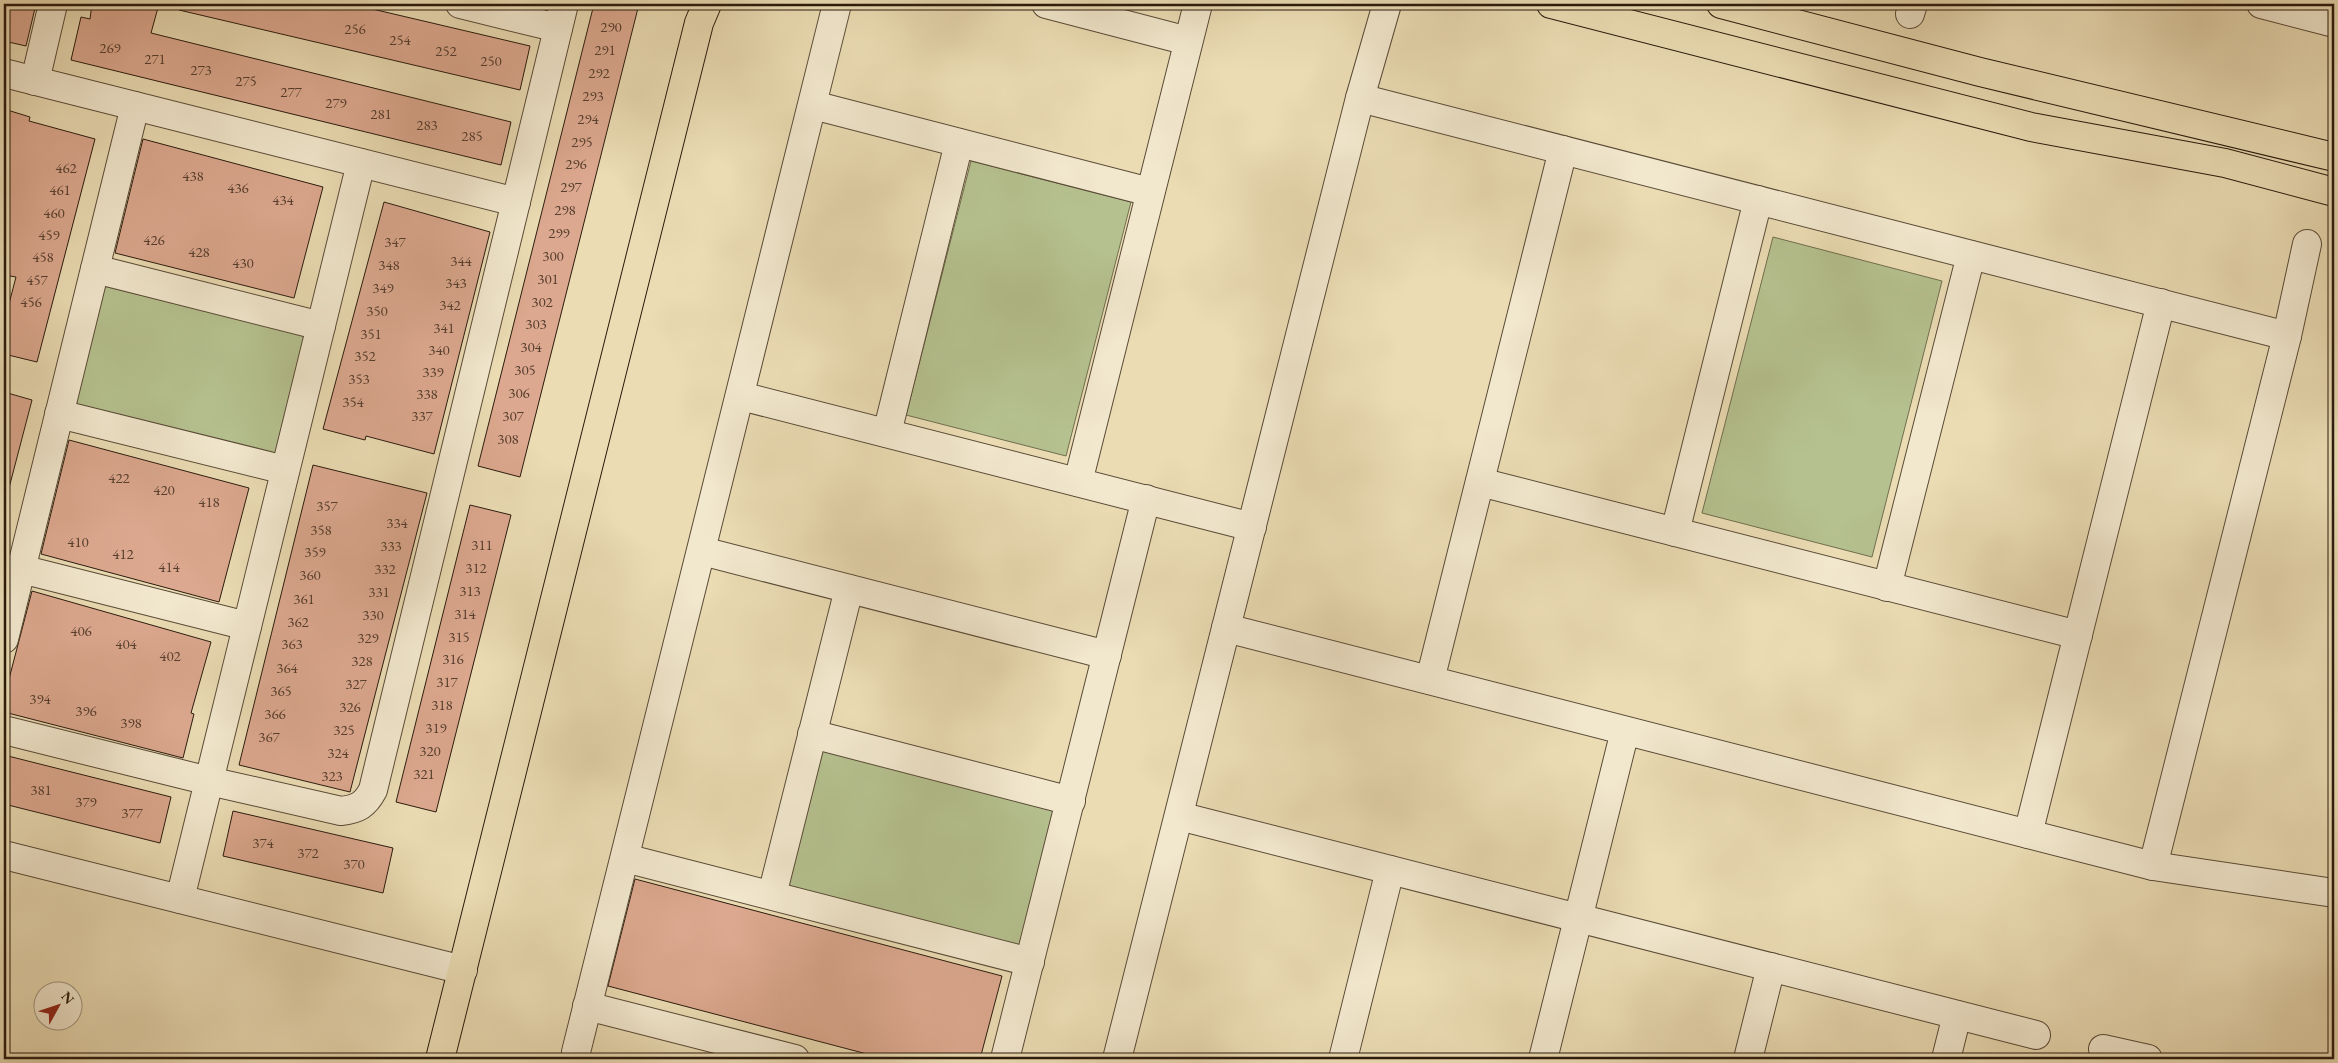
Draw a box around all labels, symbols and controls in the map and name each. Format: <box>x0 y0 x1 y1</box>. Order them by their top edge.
house number: 290 <box>600 17 622 36</box>
house number: 256 <box>344 19 366 38</box>
house number: 254 <box>389 30 412 49</box>
house number: 269 <box>99 38 121 57</box>
house number: 291 <box>594 40 616 59</box>
house number: 252 <box>435 41 458 60</box>
house number: 271 <box>144 49 166 68</box>
house number: 250 <box>480 51 502 70</box>
house number: 273 <box>190 60 212 79</box>
house number: 292 <box>588 63 611 82</box>
house number: 275 <box>235 71 257 90</box>
house number: 277 <box>280 82 303 101</box>
house number: 293 <box>582 86 604 105</box>
house number: 279 <box>325 93 347 112</box>
house number: 281 <box>370 104 392 123</box>
house number: 294 <box>577 109 600 128</box>
house number: 283 <box>416 115 438 134</box>
house number: 285 <box>461 126 483 145</box>
house number: 295 <box>571 132 593 151</box>
house number: 296 <box>565 154 587 173</box>
house number: 462 <box>55 158 78 177</box>
house number: 438 <box>182 166 204 185</box>
house number: 297 <box>560 177 583 196</box>
house number: 436 <box>227 178 249 197</box>
house number: 461 <box>49 180 71 199</box>
house number: 434 <box>272 190 295 209</box>
house number: 298 <box>554 200 576 219</box>
house number: 460 <box>43 203 65 222</box>
house number: 299 <box>548 223 570 242</box>
house number: 459 <box>38 225 60 244</box>
house number: 426 <box>143 230 165 249</box>
house number: 347 <box>384 232 407 251</box>
house number: 428 <box>188 242 210 261</box>
house number: 300 <box>542 246 564 265</box>
house number: 458 <box>32 247 54 266</box>
house number: 344 <box>450 251 473 270</box>
house number: 430 <box>232 253 254 272</box>
house number: 348 <box>378 255 400 274</box>
house number: 301 <box>537 269 559 288</box>
house number: 457 <box>26 270 49 289</box>
house number: 343 <box>445 273 467 292</box>
house number: 349 <box>372 278 394 297</box>
house number: 456 <box>20 292 42 311</box>
house number: 302 <box>531 292 554 311</box>
house number: 342 <box>439 295 462 314</box>
house number: 350 <box>366 301 388 320</box>
house number: 303 <box>525 314 547 333</box>
house number: 341 <box>433 318 455 337</box>
house number: 351 <box>360 324 382 343</box>
house number: 304 <box>520 337 543 356</box>
house number: 340 <box>428 340 450 359</box>
house number: 352 <box>354 346 377 365</box>
house number: 305 <box>514 360 536 379</box>
house number: 339 <box>422 362 444 381</box>
house number: 353 <box>348 369 370 388</box>
house number: 306 <box>508 383 530 402</box>
house number: 338 <box>416 384 438 403</box>
house number: 354 <box>342 392 365 411</box>
house number: 337 <box>411 406 434 425</box>
house number: 307 <box>502 406 525 425</box>
house number: 308 <box>497 429 519 448</box>
house number: 422 <box>108 468 131 487</box>
house number: 420 <box>153 480 175 499</box>
house number: 418 <box>198 492 220 511</box>
house number: 357 <box>316 496 339 515</box>
house number: 334 <box>386 513 409 532</box>
house number: 358 <box>310 520 332 539</box>
house number: 410 <box>67 532 89 551</box>
house number: 311 <box>471 535 493 554</box>
house number: 333 <box>380 536 402 555</box>
house number: 359 <box>304 542 326 561</box>
house number: 412 <box>112 544 135 563</box>
house number: 414 <box>158 557 181 576</box>
house number: 312 <box>465 558 488 577</box>
house number: 332 <box>374 559 397 578</box>
house number: 360 <box>299 565 321 584</box>
house number: 313 <box>459 581 481 600</box>
house number: 331 <box>368 582 390 601</box>
house number: 361 <box>293 589 315 608</box>
house number: 314 <box>454 604 477 623</box>
house number: 330 <box>362 605 384 624</box>
house number: 362 <box>287 612 310 631</box>
house number: 406 <box>70 621 92 640</box>
house number: 315 <box>448 627 470 646</box>
house number: 329 <box>357 628 379 647</box>
house number: 404 <box>115 634 138 653</box>
house number: 363 <box>281 634 303 653</box>
house number: 402 <box>159 646 182 665</box>
house number: 316 <box>442 649 464 668</box>
house number: 328 <box>351 651 373 670</box>
house number: 364 <box>276 658 299 677</box>
house number: 317 <box>436 672 459 691</box>
house number: 327 <box>345 674 368 693</box>
house number: 365 <box>270 681 292 700</box>
house number: 394 <box>29 689 52 708</box>
house number: 318 <box>431 695 453 714</box>
house number: 326 <box>339 697 361 716</box>
house number: 396 <box>75 701 97 720</box>
house number: 366 <box>264 704 286 723</box>
house number: 398 <box>120 713 142 732</box>
house number: 319 <box>425 718 447 737</box>
house number: 325 <box>333 720 355 739</box>
house number: 367 <box>258 727 281 746</box>
house number: 320 <box>419 741 441 760</box>
house number: 324 <box>327 743 350 762</box>
house number: 321 <box>413 764 435 783</box>
house number: 323 <box>321 766 343 785</box>
house number: 381 <box>30 780 52 799</box>
house number: 379 <box>75 792 97 811</box>
house number: 377 <box>121 803 144 822</box>
house number: 374 <box>252 833 275 852</box>
house number: 372 <box>297 843 320 862</box>
house number: 370 <box>343 854 365 873</box>
north arrow <box>32 980 82 1030</box>
text: N <box>57 988 79 1008</box>

